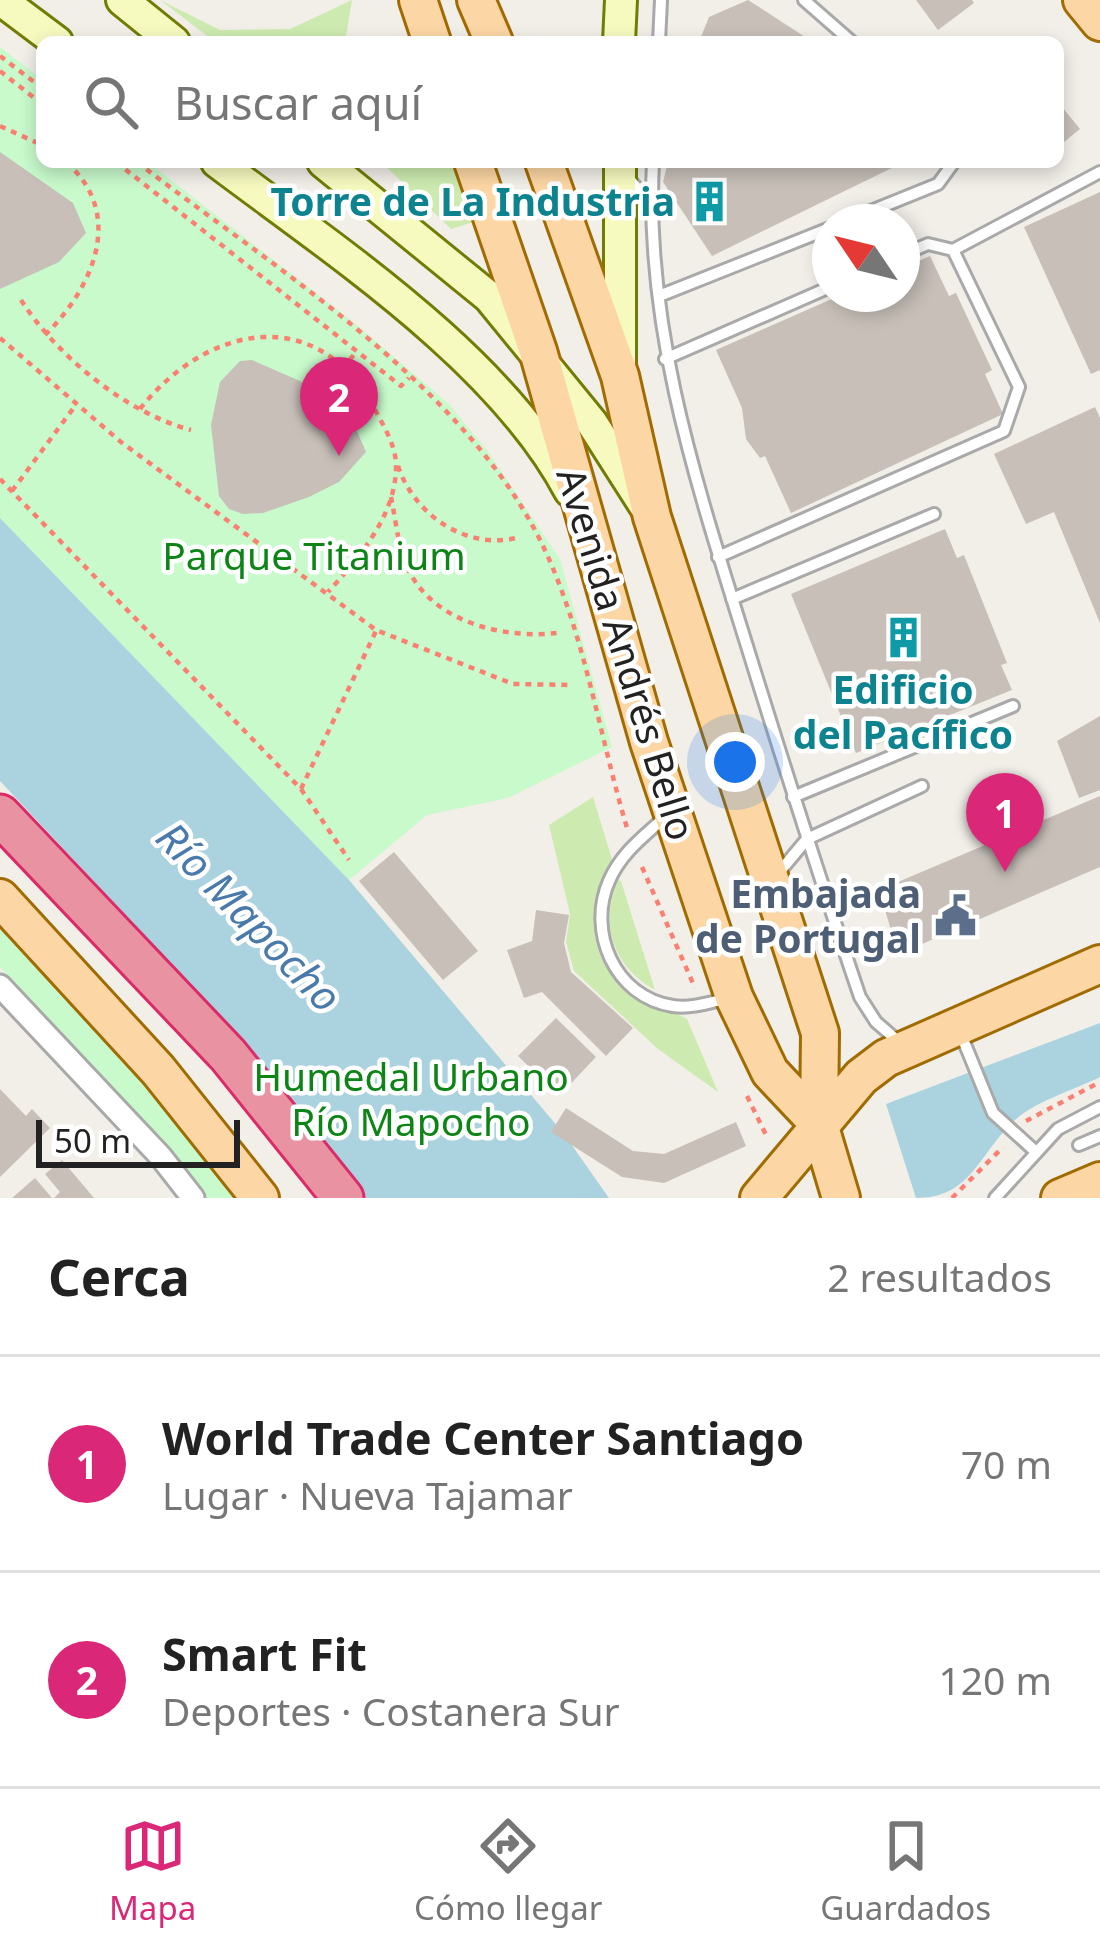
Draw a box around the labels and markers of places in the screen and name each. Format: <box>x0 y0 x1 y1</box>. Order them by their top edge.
place label: Torre de La Industria <box>270 174 675 227</box>
building icon: Torre de La Industria <box>686 179 732 225</box>
pin: 2 <box>300 357 378 456</box>
building icon: Edificio del Pacífico <box>880 615 926 661</box>
place label: Edificio del Pacífico <box>793 662 1013 760</box>
pin: 1 <box>966 773 1044 872</box>
place label: Embajada de Portugal <box>695 866 921 964</box>
public building icon: Embajada de Portugal <box>932 893 978 939</box>

